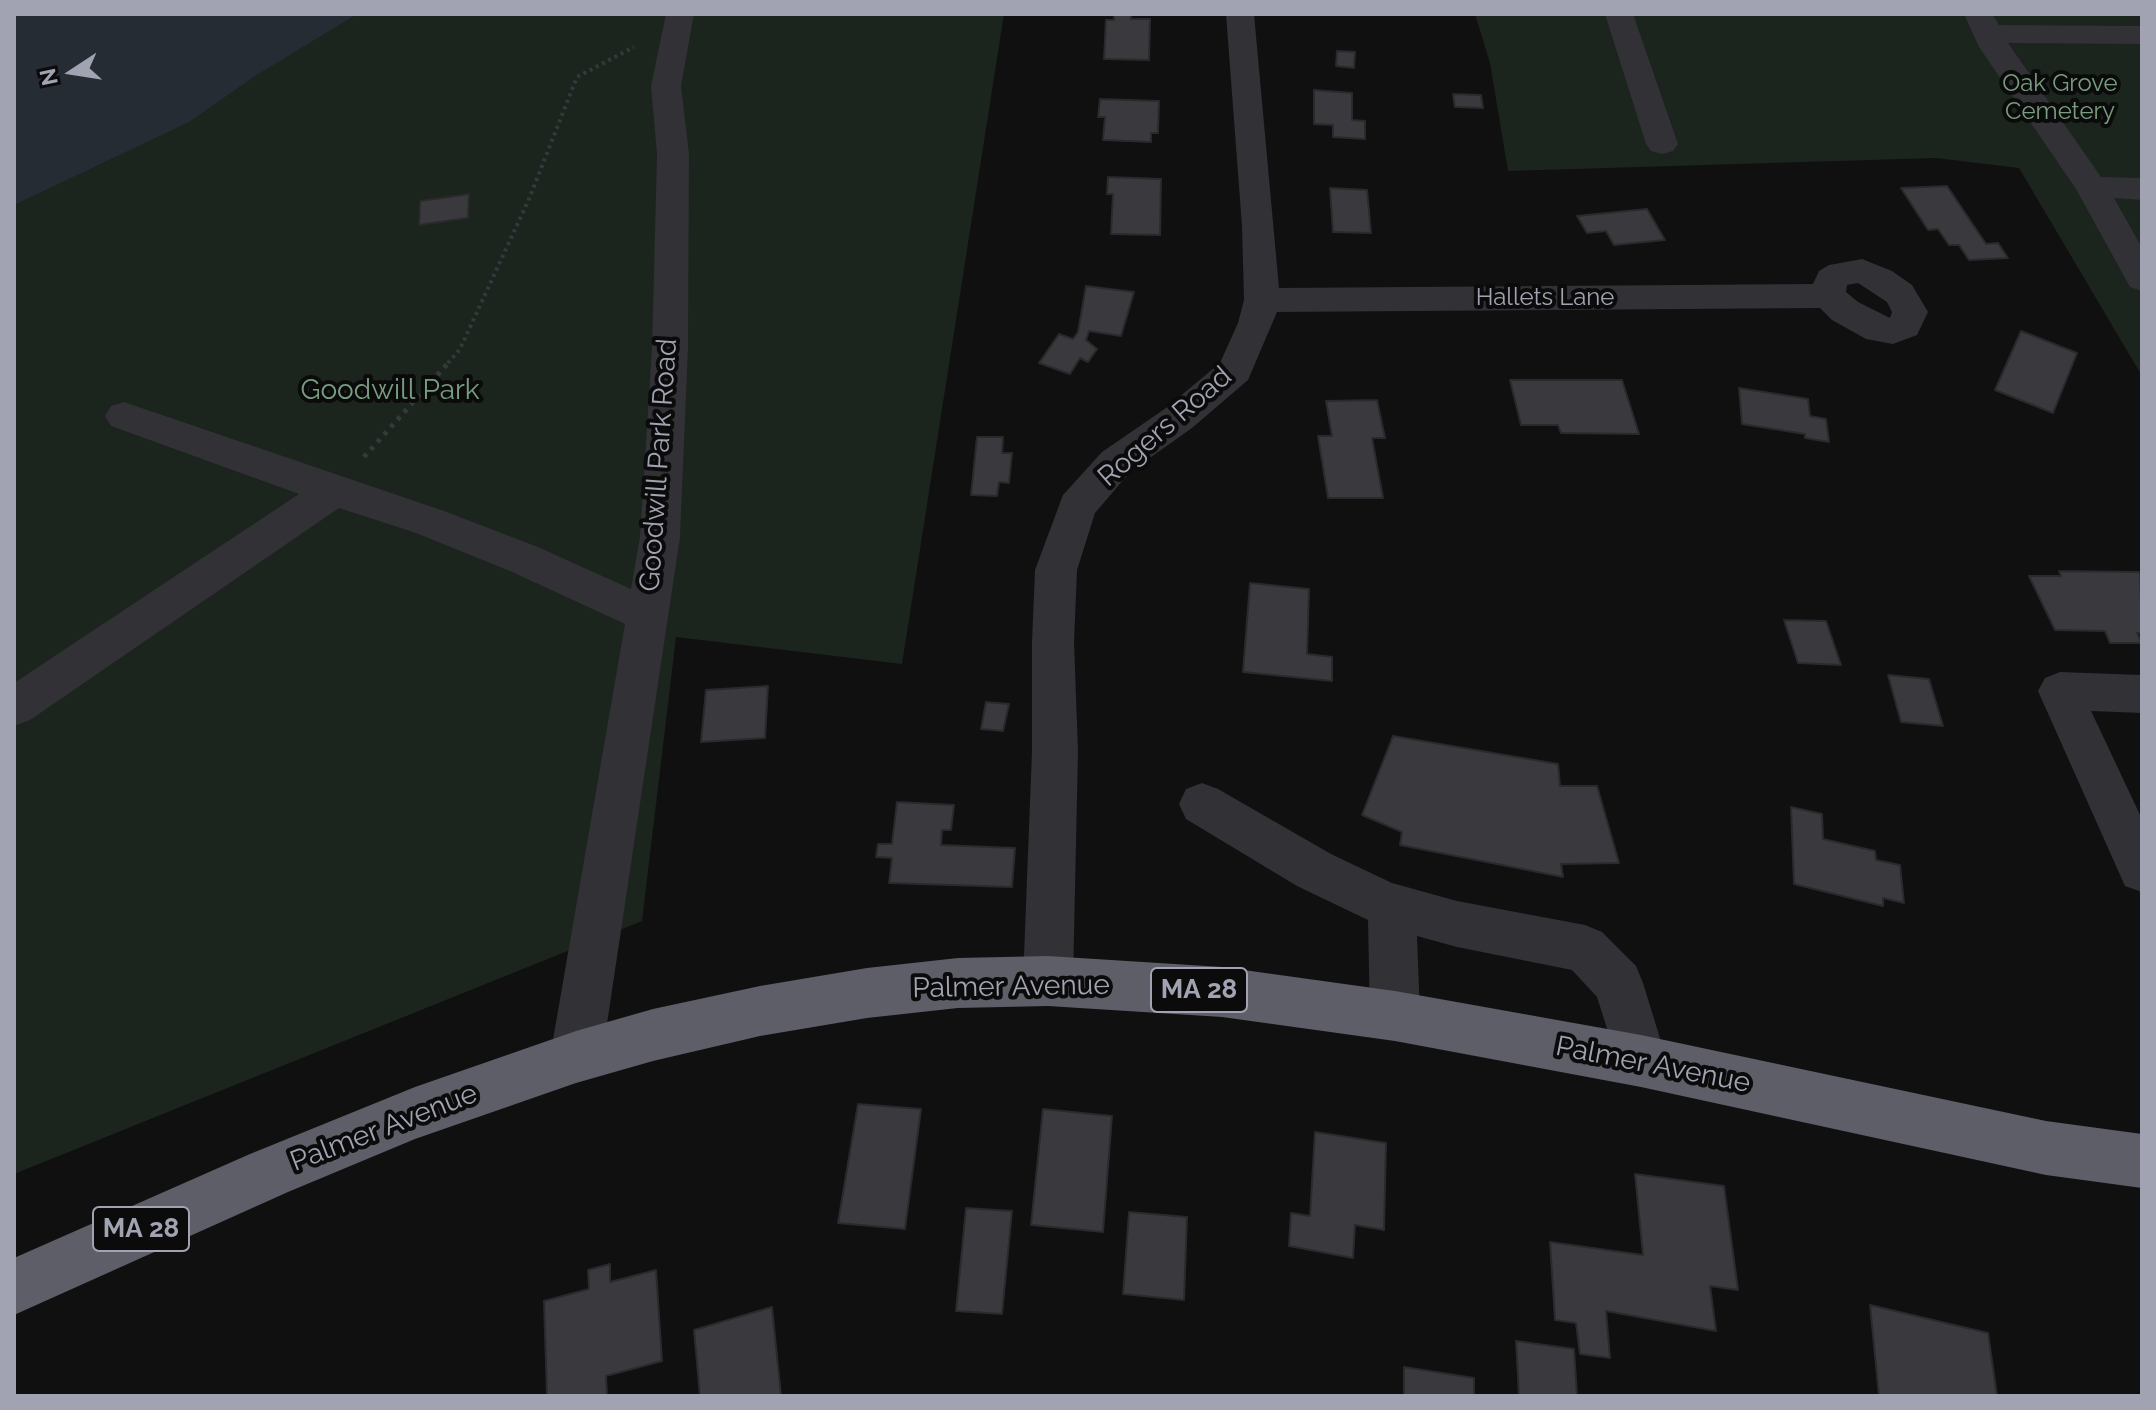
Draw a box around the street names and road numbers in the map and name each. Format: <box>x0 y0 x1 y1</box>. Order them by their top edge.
street label: Hallets Lane <box>1476 284 1614 312</box>
street label: Goodwill Park Road <box>633 337 685 593</box>
street label: Rogers Road <box>1091 360 1239 494</box>
street label: Palmer Avenue <box>912 968 1110 1006</box>
road number: MA 28 <box>1151 968 1247 1012</box>
street label: Palmer Avenue <box>1553 1030 1753 1100</box>
street label: Palmer Avenue <box>286 1077 482 1179</box>
road number: MA 28 <box>93 1207 189 1251</box>

